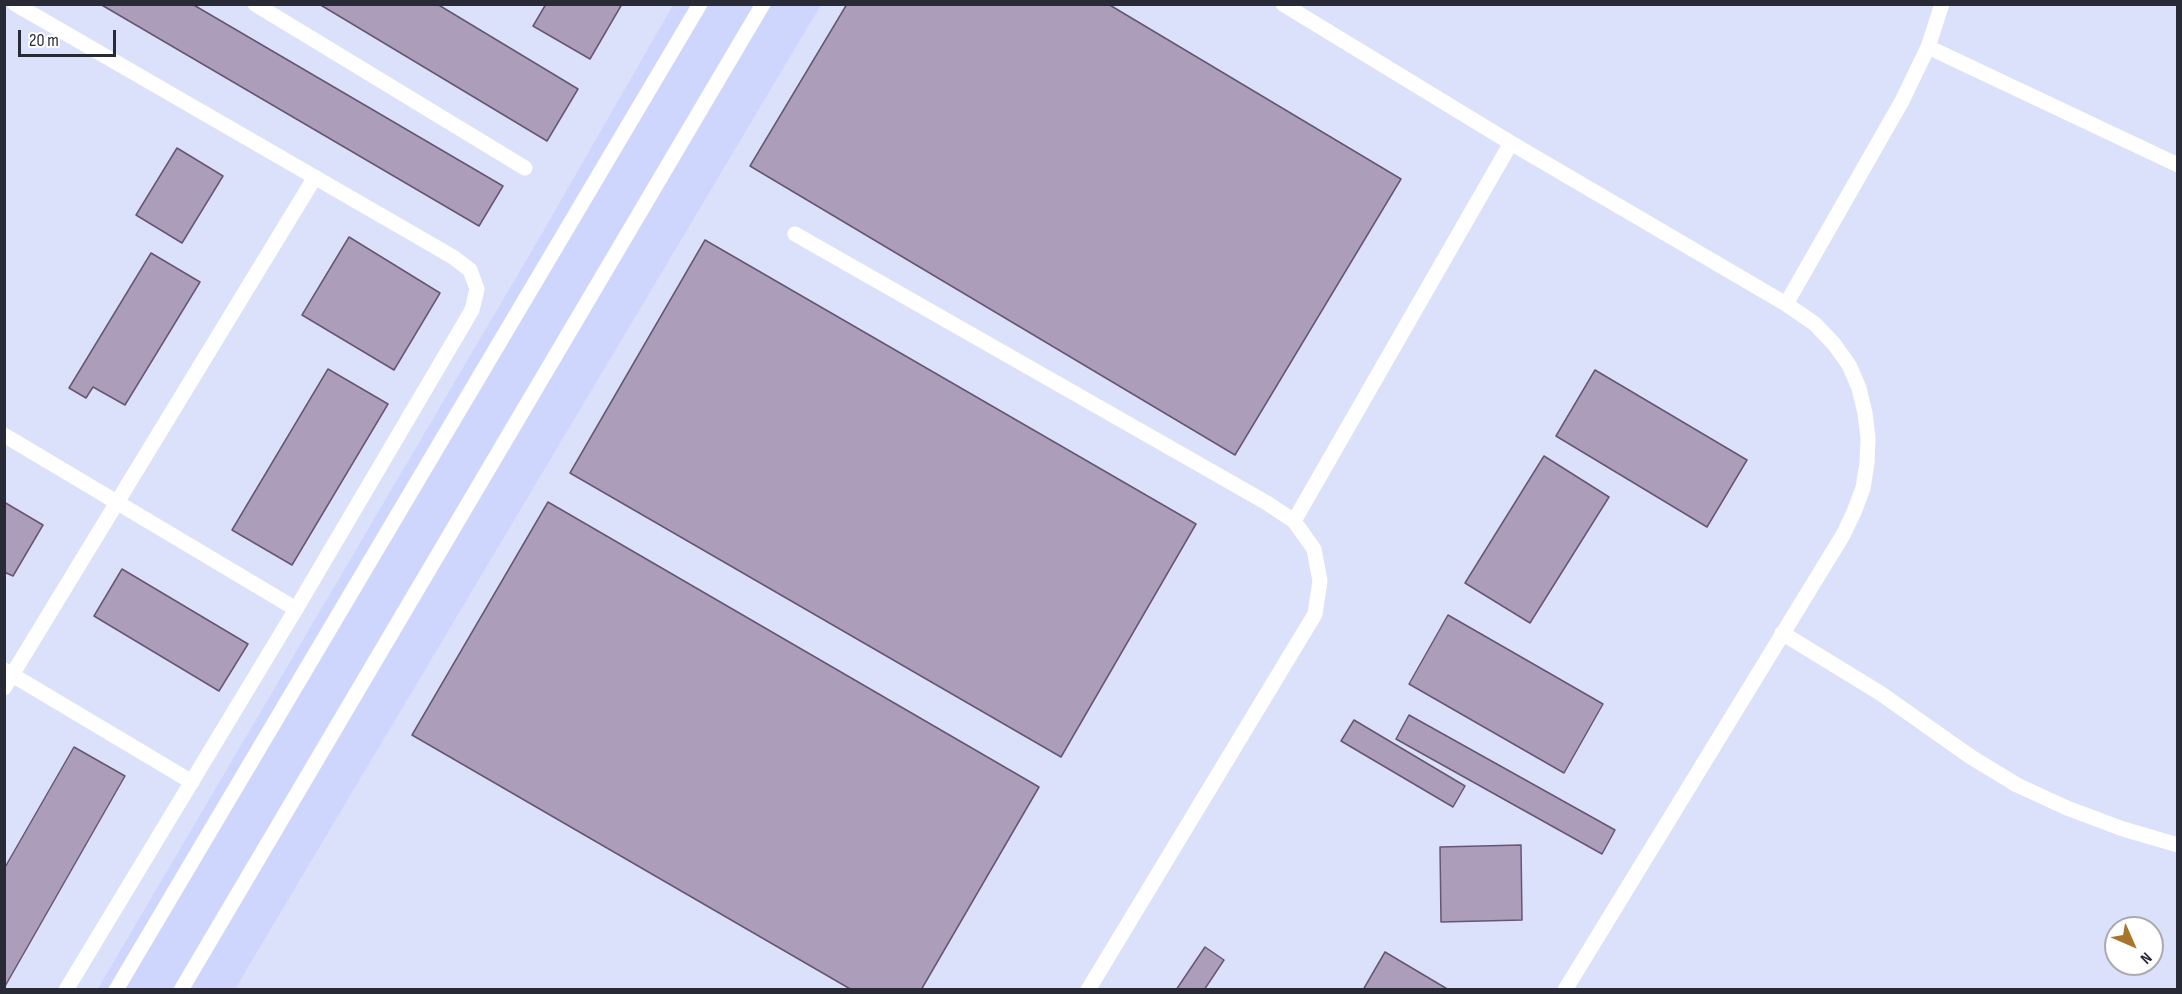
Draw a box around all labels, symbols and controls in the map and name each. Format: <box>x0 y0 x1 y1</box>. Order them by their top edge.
scale bar <box>21 18 118 56</box>
text: 20 m <box>29 30 59 51</box>
north arrow <box>2104 916 2164 976</box>
text: N <box>2136 948 2155 967</box>

